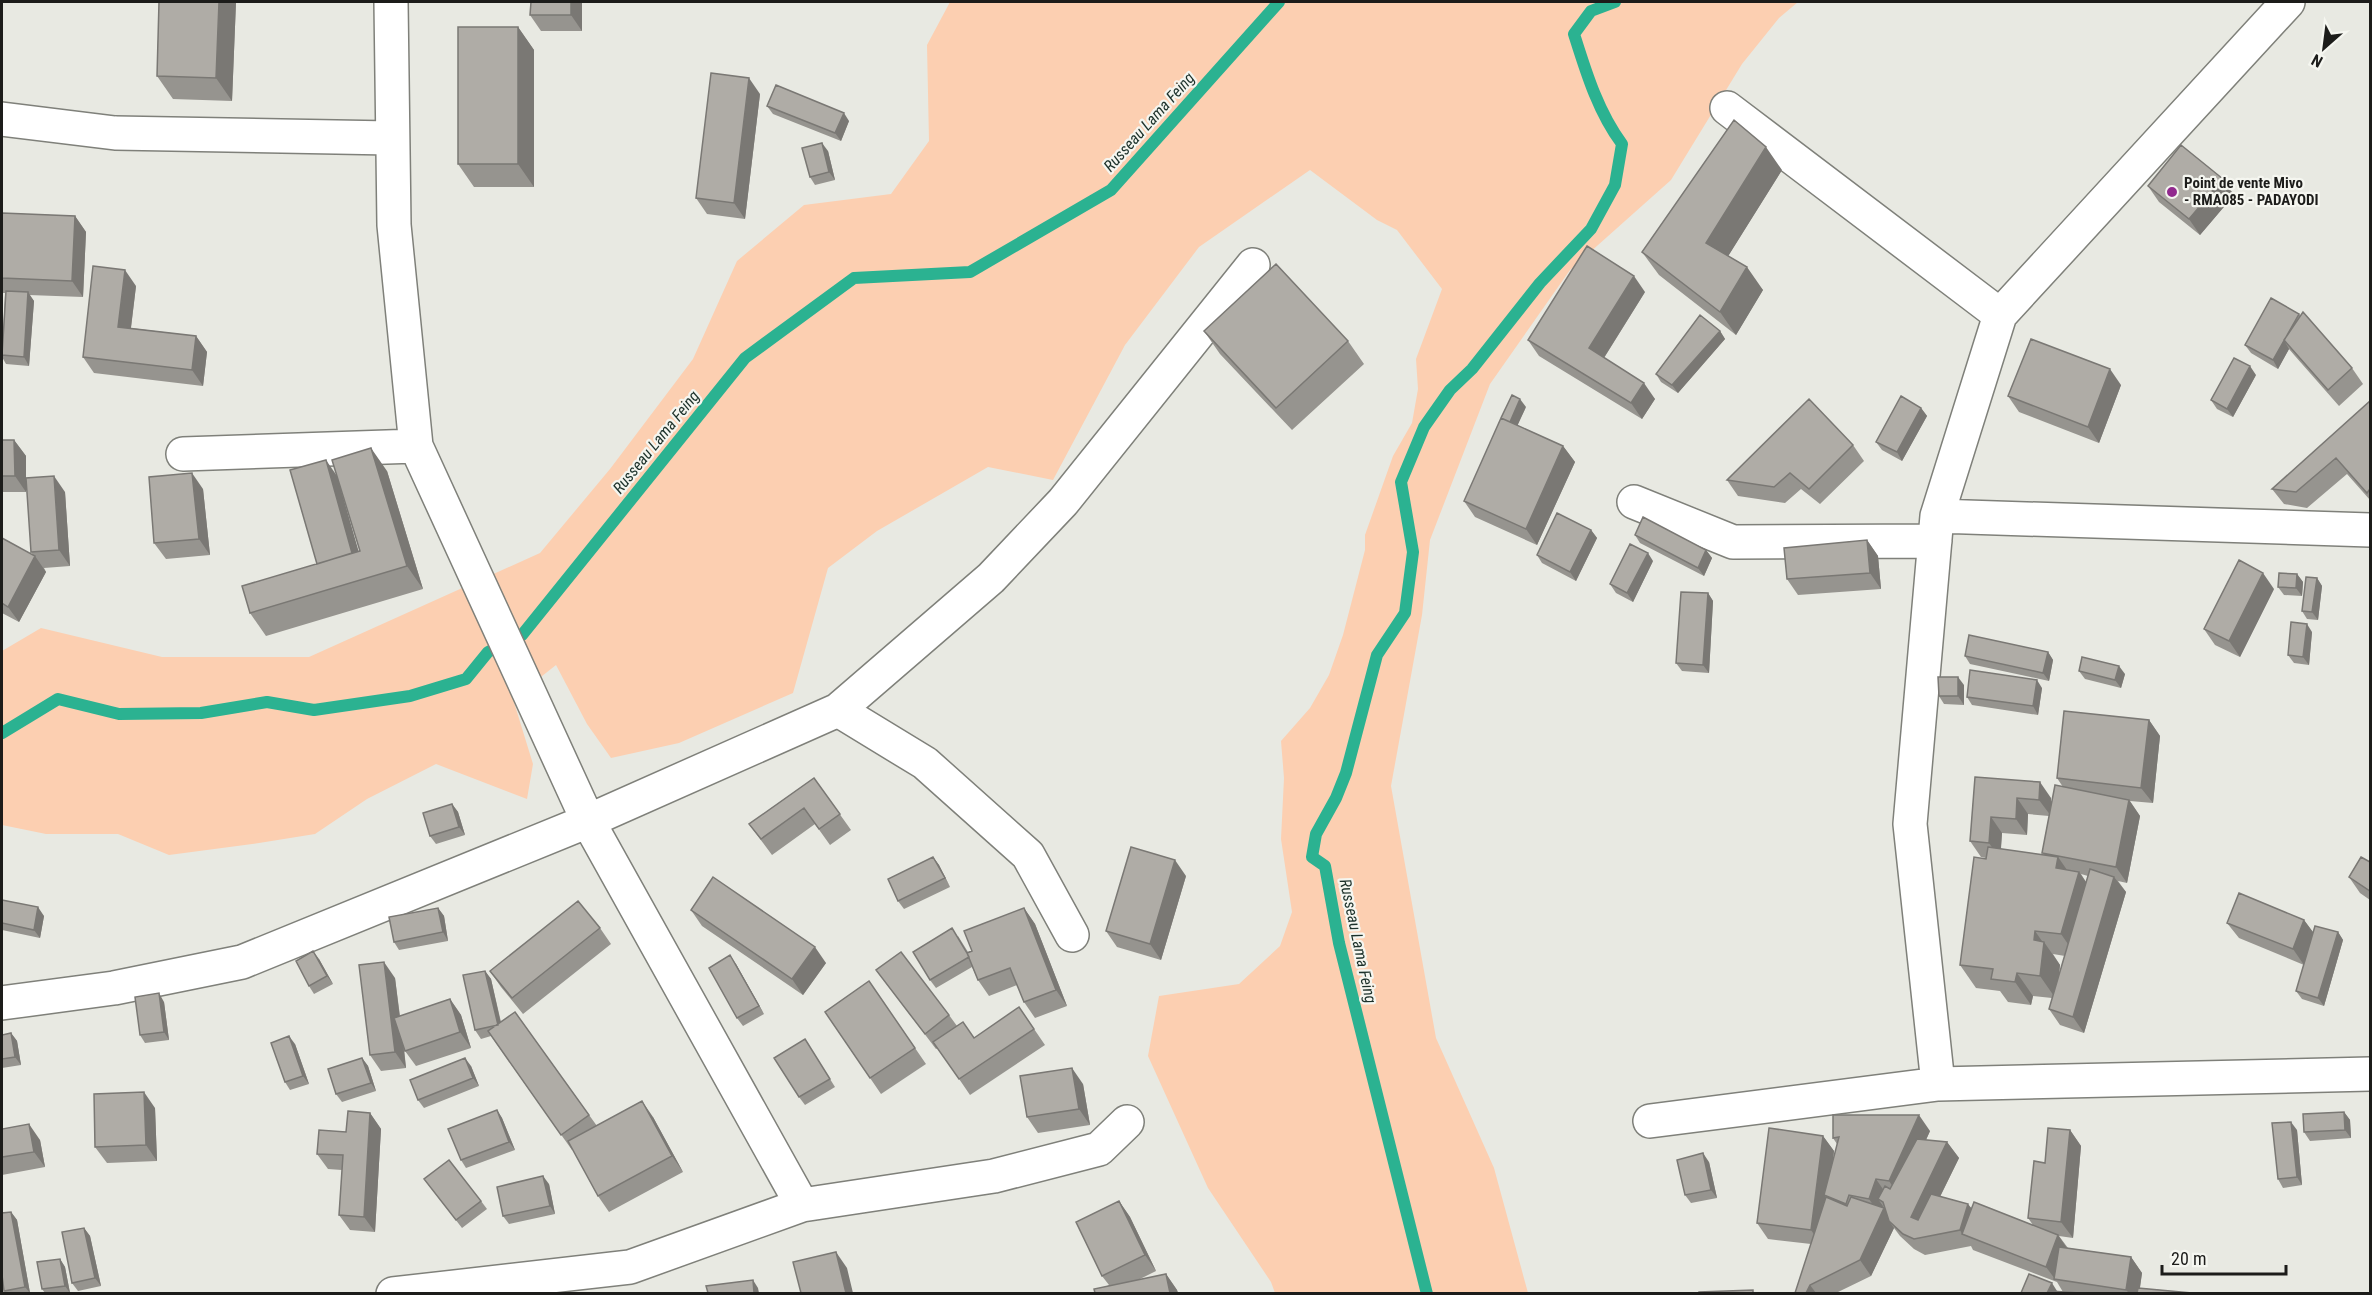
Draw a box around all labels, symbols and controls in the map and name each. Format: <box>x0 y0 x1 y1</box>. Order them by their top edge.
north arrow <box>2294 18 2354 78</box>
text: N <box>2308 50 2326 71</box>
water label: Russeau Lama Feing <box>1100 68 1199 175</box>
place label: Point de vente Mivo - RMA085 - PADAYODI <box>2184 174 2319 209</box>
marker: Point de vente Mivo - RMA085 - PADAYODI <box>2165 185 2179 199</box>
water label: Russeau Lama Feing <box>609 387 703 497</box>
water label: Russeau Lama Feing <box>1336 877 1381 1005</box>
scale bar <box>2162 1238 2286 1276</box>
text: 20 m <box>2171 1248 2206 1269</box>

